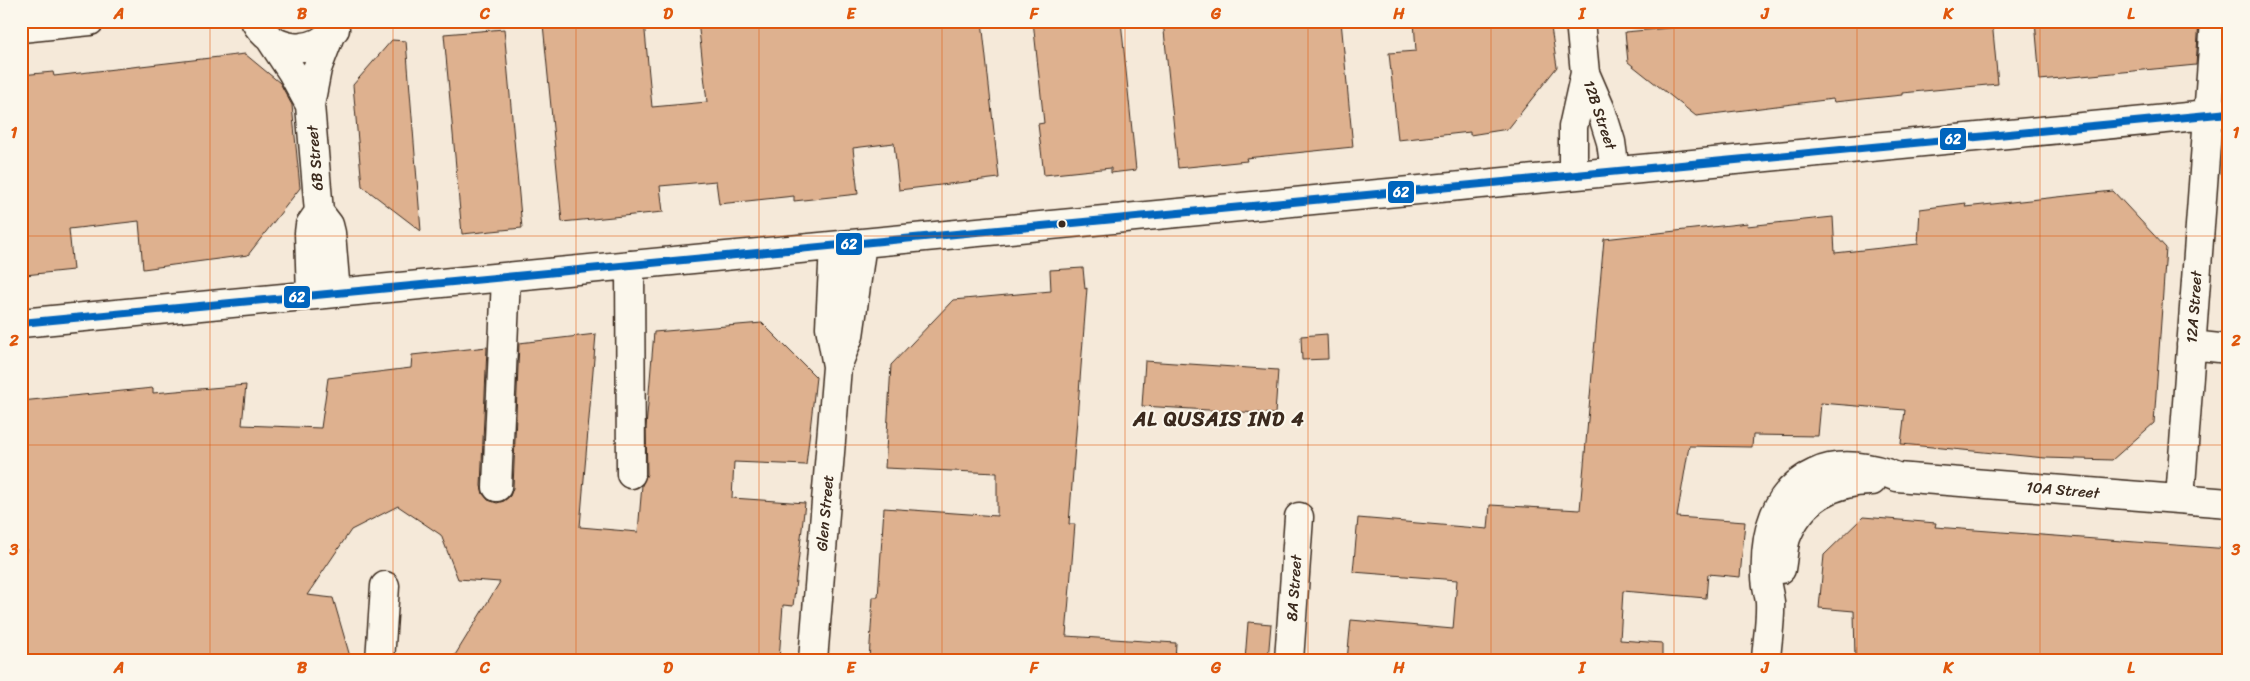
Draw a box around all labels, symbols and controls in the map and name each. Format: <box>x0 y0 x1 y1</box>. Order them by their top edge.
text: A <box>113 0 124 28</box>
text: B <box>297 0 308 28</box>
text: C <box>479 0 491 28</box>
text: D <box>663 0 673 28</box>
text: E <box>847 0 857 28</box>
text: F <box>1029 0 1040 28</box>
text: G <box>1210 0 1222 28</box>
text: H <box>1392 0 1405 28</box>
text: I <box>1578 0 1587 28</box>
text: J <box>1760 0 1770 28</box>
text: K <box>1942 0 1954 28</box>
text: L <box>2127 0 2135 28</box>
street label: 12B Street <box>1576 77 1624 154</box>
text: 1 <box>11 118 18 147</box>
text: 1 <box>2233 118 2240 147</box>
street label: 6B Street <box>299 123 331 192</box>
line badge: 62 <box>1939 127 1967 151</box>
text: 62 <box>1944 127 1962 152</box>
line badge: 62 <box>1387 180 1415 204</box>
text: 62 <box>1392 180 1410 205</box>
unlabelled marker <box>1057 219 1067 229</box>
line badge: 62 <box>835 232 863 256</box>
text: 62 <box>840 232 858 257</box>
street label: 12A Street <box>2179 269 2210 344</box>
line badge: 62 <box>283 285 311 309</box>
text: 62 <box>288 285 306 310</box>
text: 2 <box>8 326 19 355</box>
text: 2 <box>2230 326 2241 355</box>
district label: AL QUSAIS IND 4 <box>1132 402 1305 437</box>
street label: Glen Street <box>809 473 841 552</box>
street label: 10A Street <box>2025 474 2102 506</box>
text: 3 <box>9 535 19 564</box>
text: 3 <box>2231 535 2241 564</box>
street label: 8A Street <box>1279 553 1309 622</box>
text: A <box>113 653 124 681</box>
text: B <box>297 653 308 681</box>
text: C <box>479 653 491 681</box>
text: D <box>663 653 673 681</box>
text: E <box>847 653 857 681</box>
text: F <box>1029 653 1040 681</box>
text: G <box>1210 653 1222 681</box>
text: H <box>1392 653 1405 681</box>
text: I <box>1578 653 1587 681</box>
text: J <box>1760 653 1770 681</box>
text: K <box>1942 653 1954 681</box>
text: L <box>2127 653 2135 681</box>

